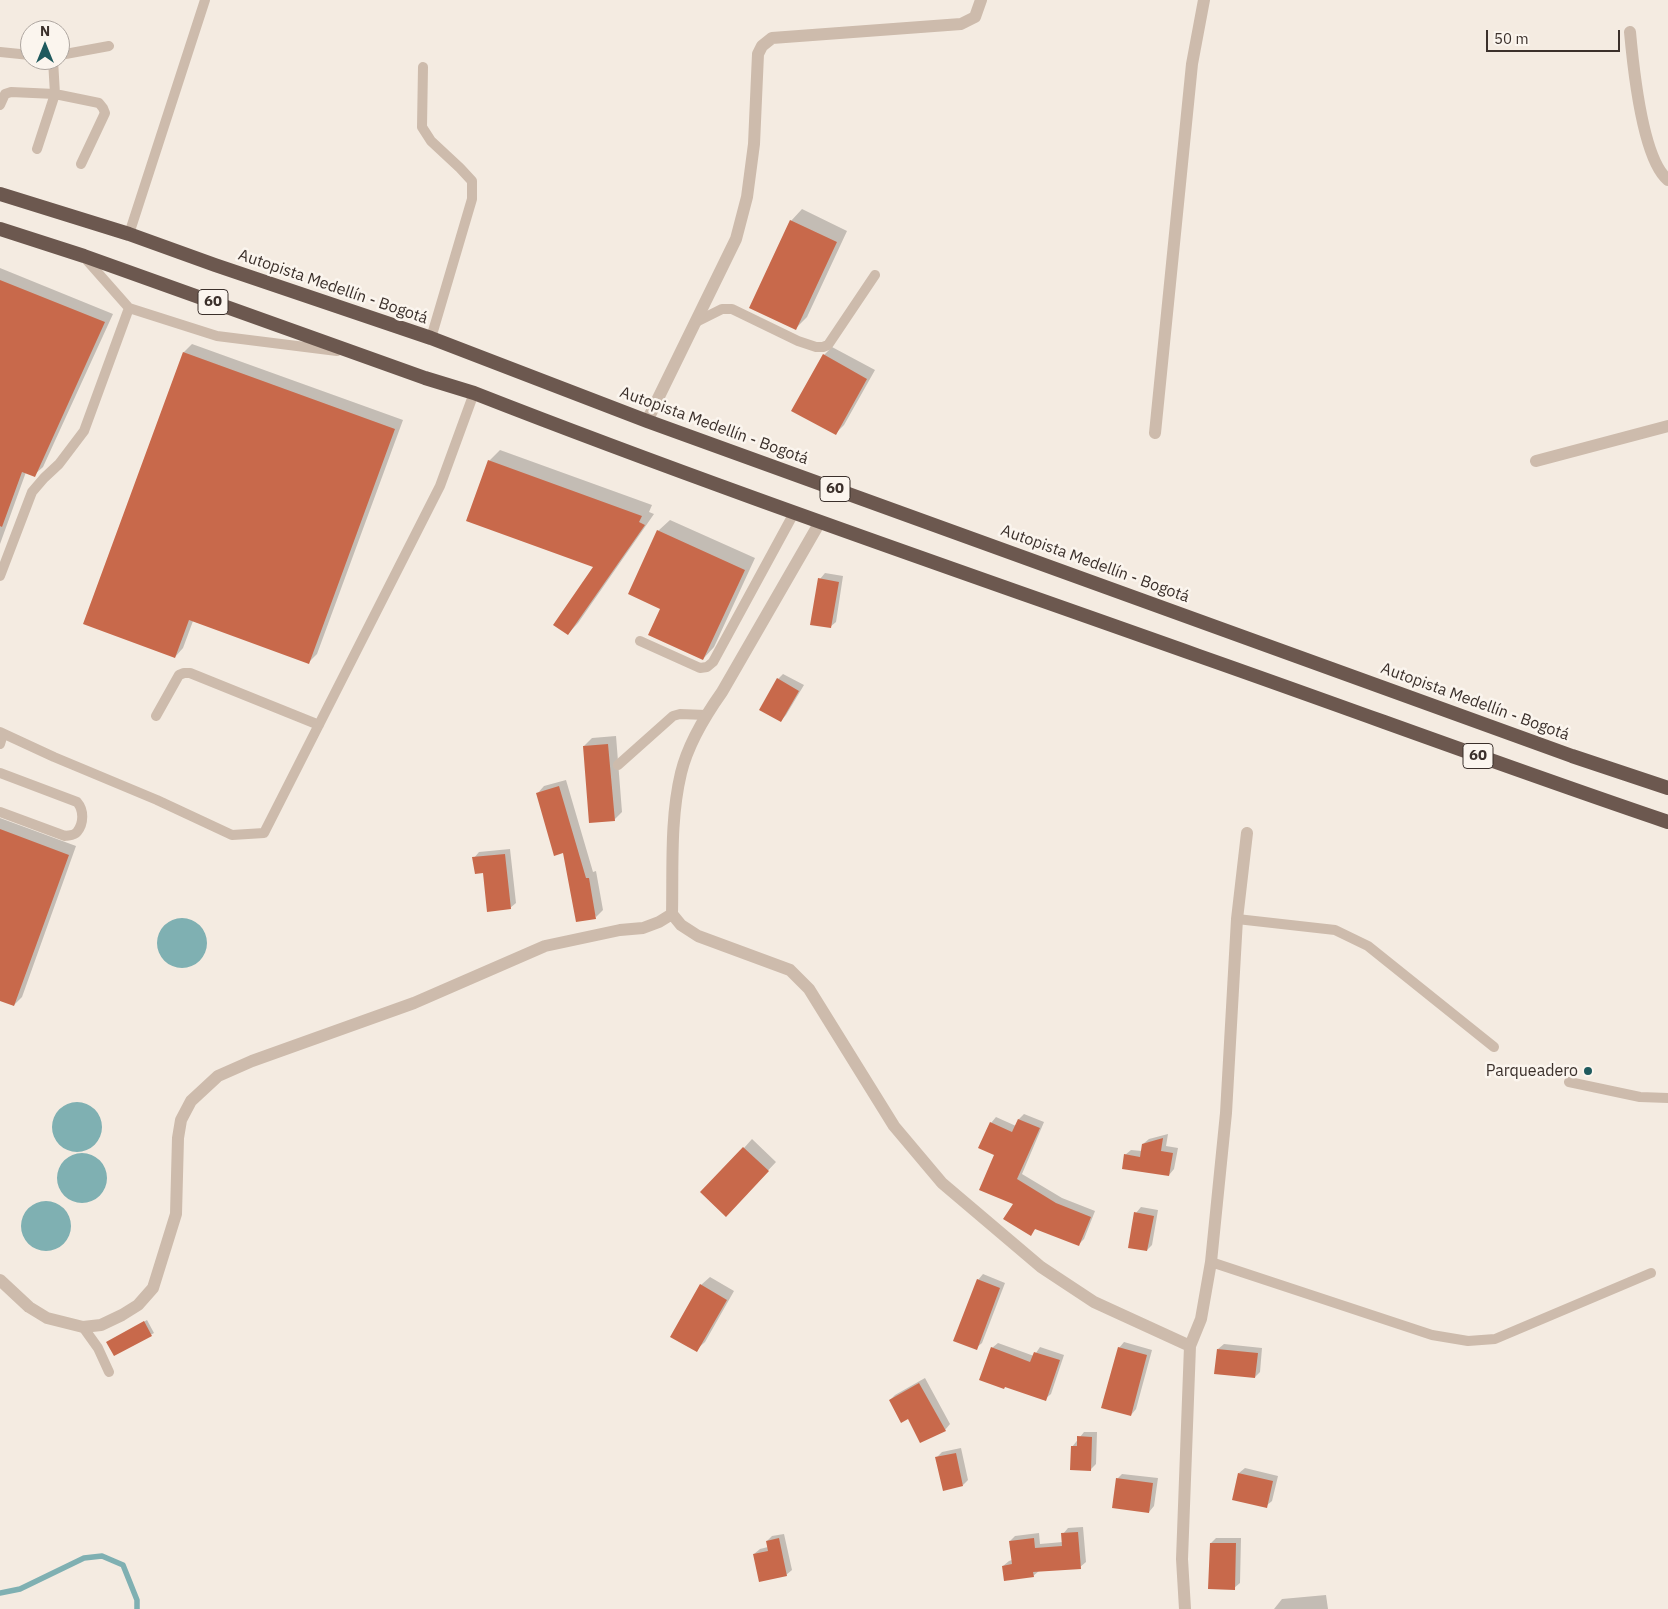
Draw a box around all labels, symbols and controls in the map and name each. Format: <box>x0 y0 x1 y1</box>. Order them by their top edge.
north arrow <box>20 20 70 70</box>
scale bar <box>1488 20 1622 52</box>
text: N <box>40 22 50 40</box>
text: 50 m <box>1494 29 1529 48</box>
street label: Autopista Medellín - Bogotá <box>236 246 430 328</box>
road number: 60 <box>198 290 228 314</box>
street label: Autopista Medellín - Bogotá <box>617 383 811 469</box>
road number: 60 <box>820 476 850 502</box>
street label: Autopista Medellín - Bogotá <box>998 521 1192 607</box>
street label: Autopista Medellín - Bogotá <box>1378 659 1572 745</box>
road number: 60 <box>1463 744 1493 768</box>
place label: Parqueadero <box>1486 1061 1578 1081</box>
marker: Parqueadero <box>1582 1065 1594 1077</box>

